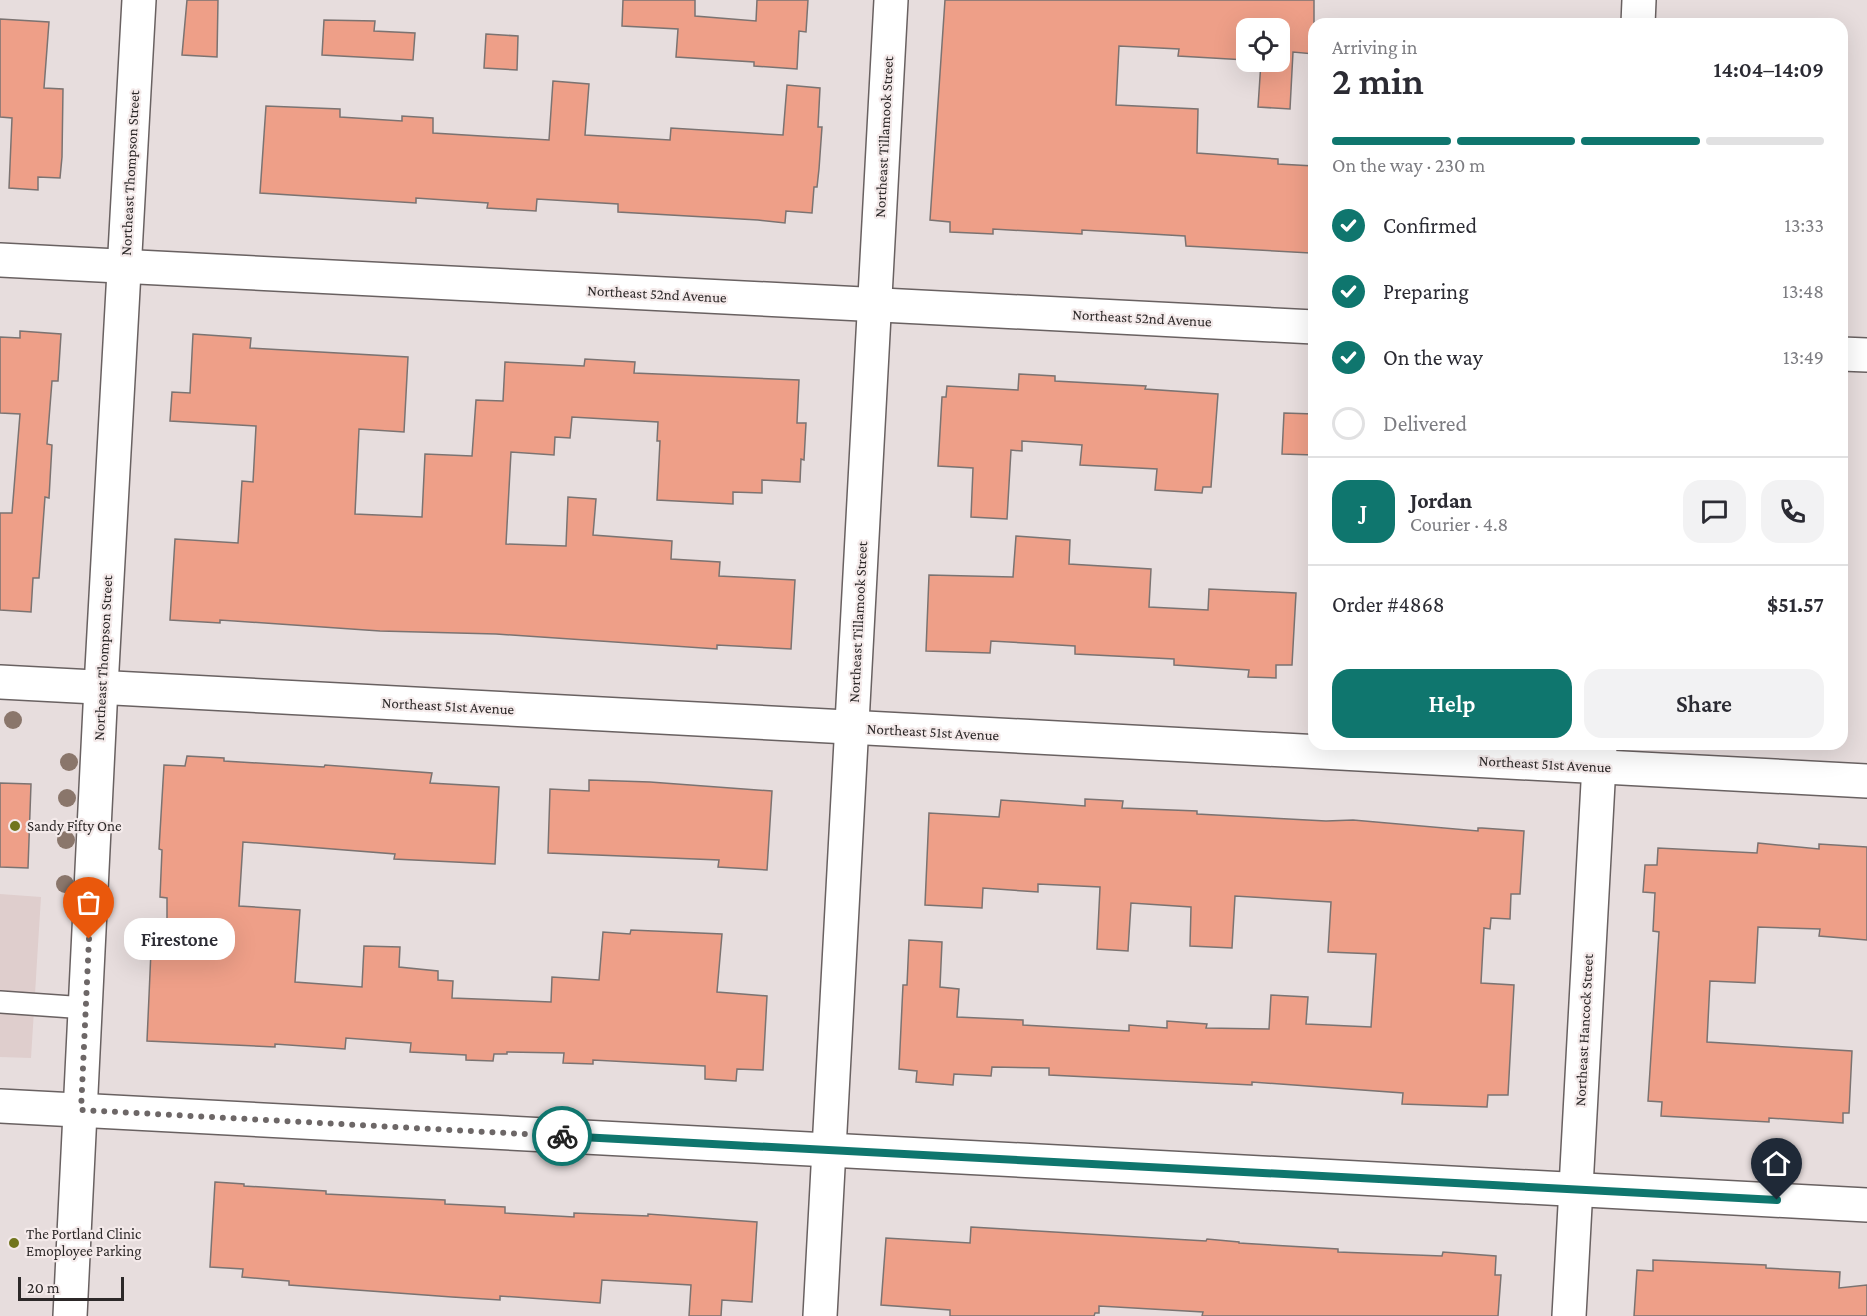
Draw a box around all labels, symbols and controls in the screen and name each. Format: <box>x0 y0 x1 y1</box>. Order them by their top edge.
map controls <box>1236 18 1290 72</box>
button: locate <box>1236 18 1290 72</box>
text: Arriving in <box>1332 36 1417 58</box>
street label: Northeast Tillamook Street <box>872 55 896 218</box>
text: 14:04–14:09 <box>1714 57 1824 82</box>
text: 2 min <box>1332 59 1424 102</box>
street label: Northeast Thompson Street <box>118 89 143 256</box>
text: On the way · 230 m <box>1332 154 1485 176</box>
icon: check <box>1332 209 1365 242</box>
text: Confirmed <box>1383 213 1477 238</box>
text: 13:33 <box>1784 214 1824 236</box>
icon: check <box>1332 275 1365 308</box>
text: Preparing <box>1383 279 1469 304</box>
text: 13:48 <box>1782 280 1824 302</box>
street label: Northeast 52nd Avenue <box>587 282 728 306</box>
street label: Northeast 52nd Avenue <box>1072 306 1213 330</box>
icon: check <box>1332 341 1365 374</box>
text: On the way <box>1383 345 1483 370</box>
text: 13:49 <box>1783 346 1824 368</box>
text: Delivered <box>1383 411 1467 436</box>
button: chat <box>1683 480 1746 543</box>
button: phone <box>1761 480 1824 543</box>
text: Jordan <box>1410 488 1472 513</box>
text: J <box>1360 499 1367 524</box>
text: Courier · 4.8 <box>1410 513 1508 535</box>
street label: Northeast Tillamook Street <box>846 540 870 703</box>
street label: Northeast Thompson Street <box>91 574 116 741</box>
text: Order #4868 <box>1332 592 1445 617</box>
text: $51.57 <box>1767 592 1824 617</box>
button: Help <box>1332 669 1572 738</box>
button: Share <box>1584 669 1824 738</box>
street label: Northeast 51st Avenue <box>381 695 515 717</box>
street label: Northeast 51st Avenue <box>866 721 1000 743</box>
street label: Northeast 51st Avenue <box>1478 753 1612 775</box>
place label: Sandy Fifty One <box>27 818 122 835</box>
marker: Sandy Fifty One <box>8 819 22 833</box>
pin <box>63 877 114 939</box>
icon: bag <box>72 886 105 919</box>
callout: Firestone <box>125 918 236 960</box>
text: Firestone <box>141 928 218 950</box>
street label: Northeast Hancock Street <box>1572 952 1596 1107</box>
courier <box>532 1106 592 1166</box>
icon: bike <box>546 1120 579 1153</box>
pin <box>1751 1138 1802 1200</box>
icon: home <box>1760 1147 1793 1180</box>
place label: The Portland Clinic Emoployee Parking <box>26 1226 142 1260</box>
marker: The Portland Clinic Emoployee Parking <box>7 1236 21 1250</box>
scale bar <box>18 1274 124 1302</box>
text: 20 m <box>27 1279 60 1296</box>

